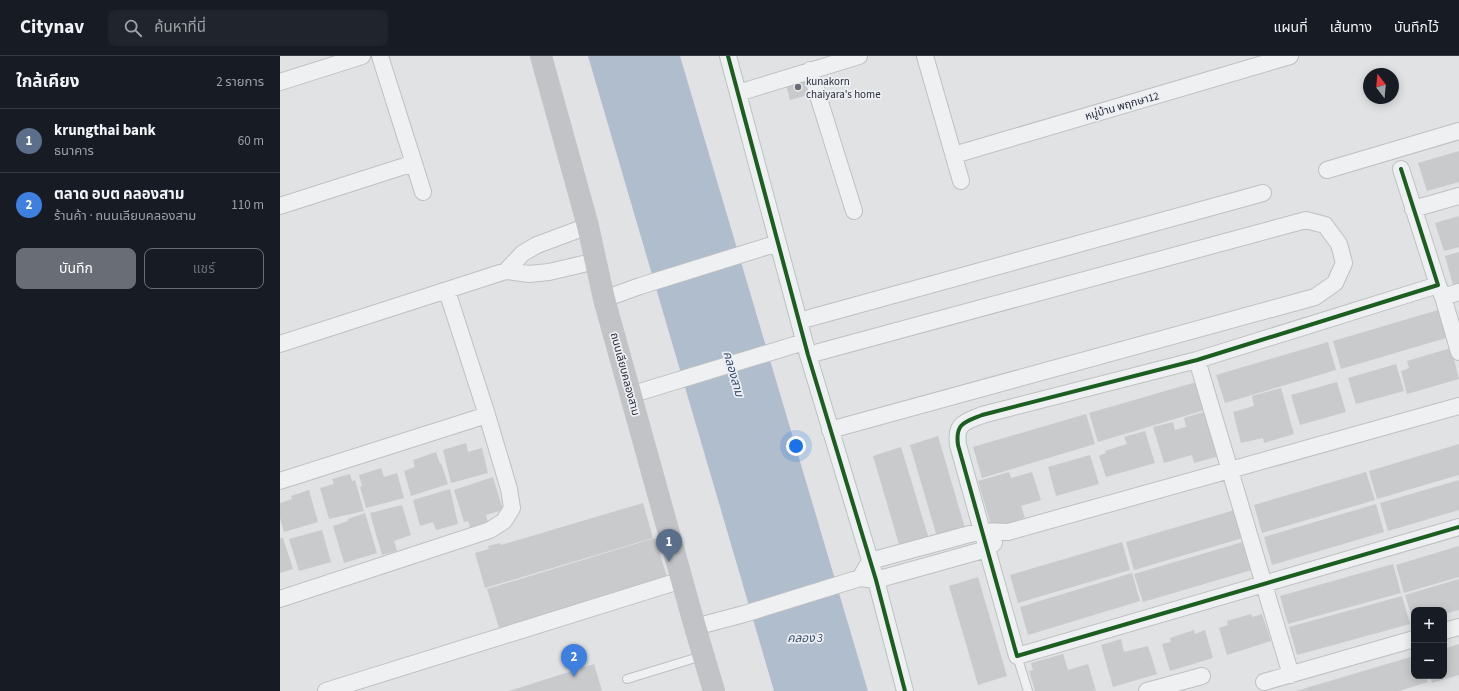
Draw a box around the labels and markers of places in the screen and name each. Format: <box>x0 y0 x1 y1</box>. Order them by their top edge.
place label: kunakorn chaiyara's home <box>806 74 881 102</box>
marker: kunakorn chaiyara's home <box>793 82 803 92</box>
pin: 1 <box>656 529 682 562</box>
pin: 2 <box>561 644 587 677</box>

